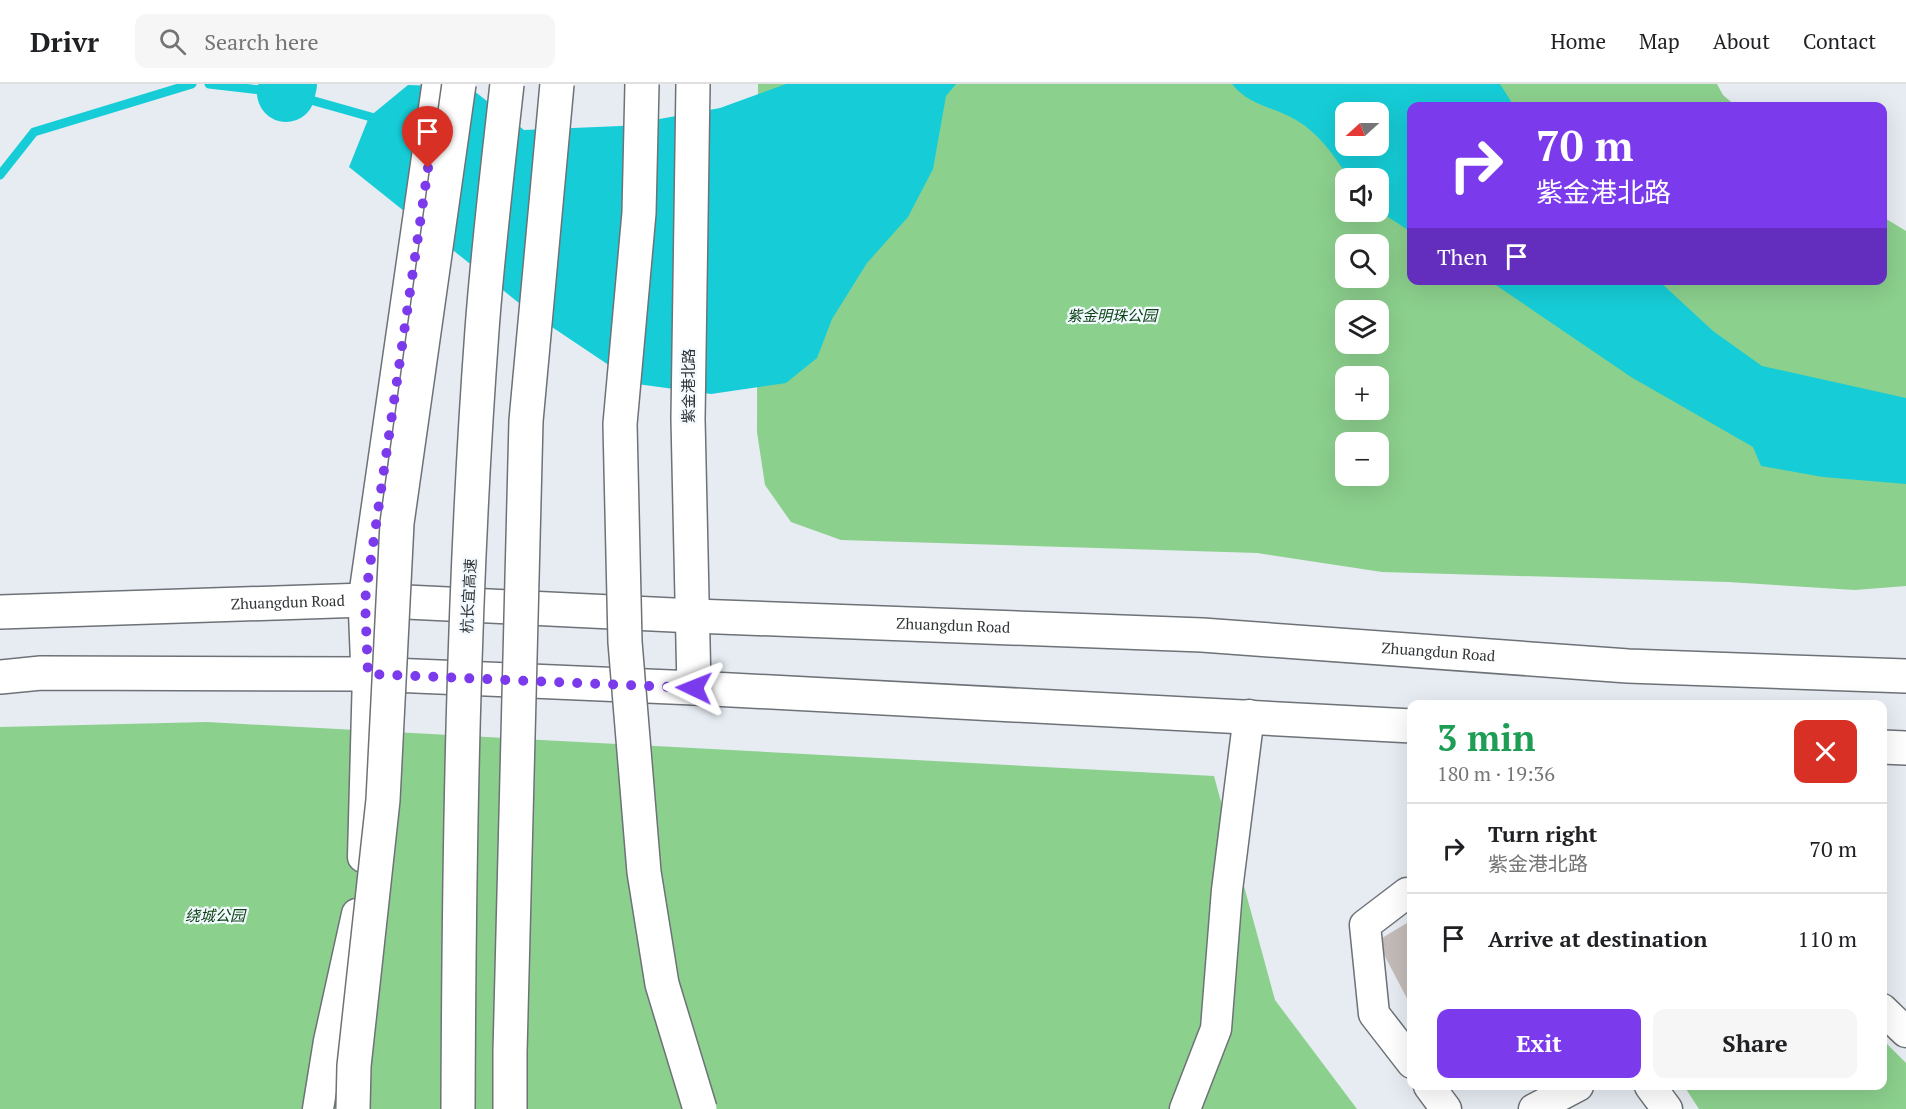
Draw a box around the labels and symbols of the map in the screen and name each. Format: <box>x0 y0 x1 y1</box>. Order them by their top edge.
north arrow <box>1335 102 1389 156</box>
pin <box>402 106 453 168</box>
park label: 紫金明珠公园 <box>1067 305 1159 325</box>
street label: 紫金港北路 <box>678 348 698 424</box>
street label: 杭长宜高速 <box>456 558 480 634</box>
street label: Zhuangdun Road <box>231 590 345 613</box>
street label: Zhuangdun Road <box>896 613 1011 637</box>
street label: Zhuangdun Road <box>1381 637 1496 665</box>
position arrow <box>662 656 726 720</box>
park label: 绕城公园 <box>185 905 247 925</box>

